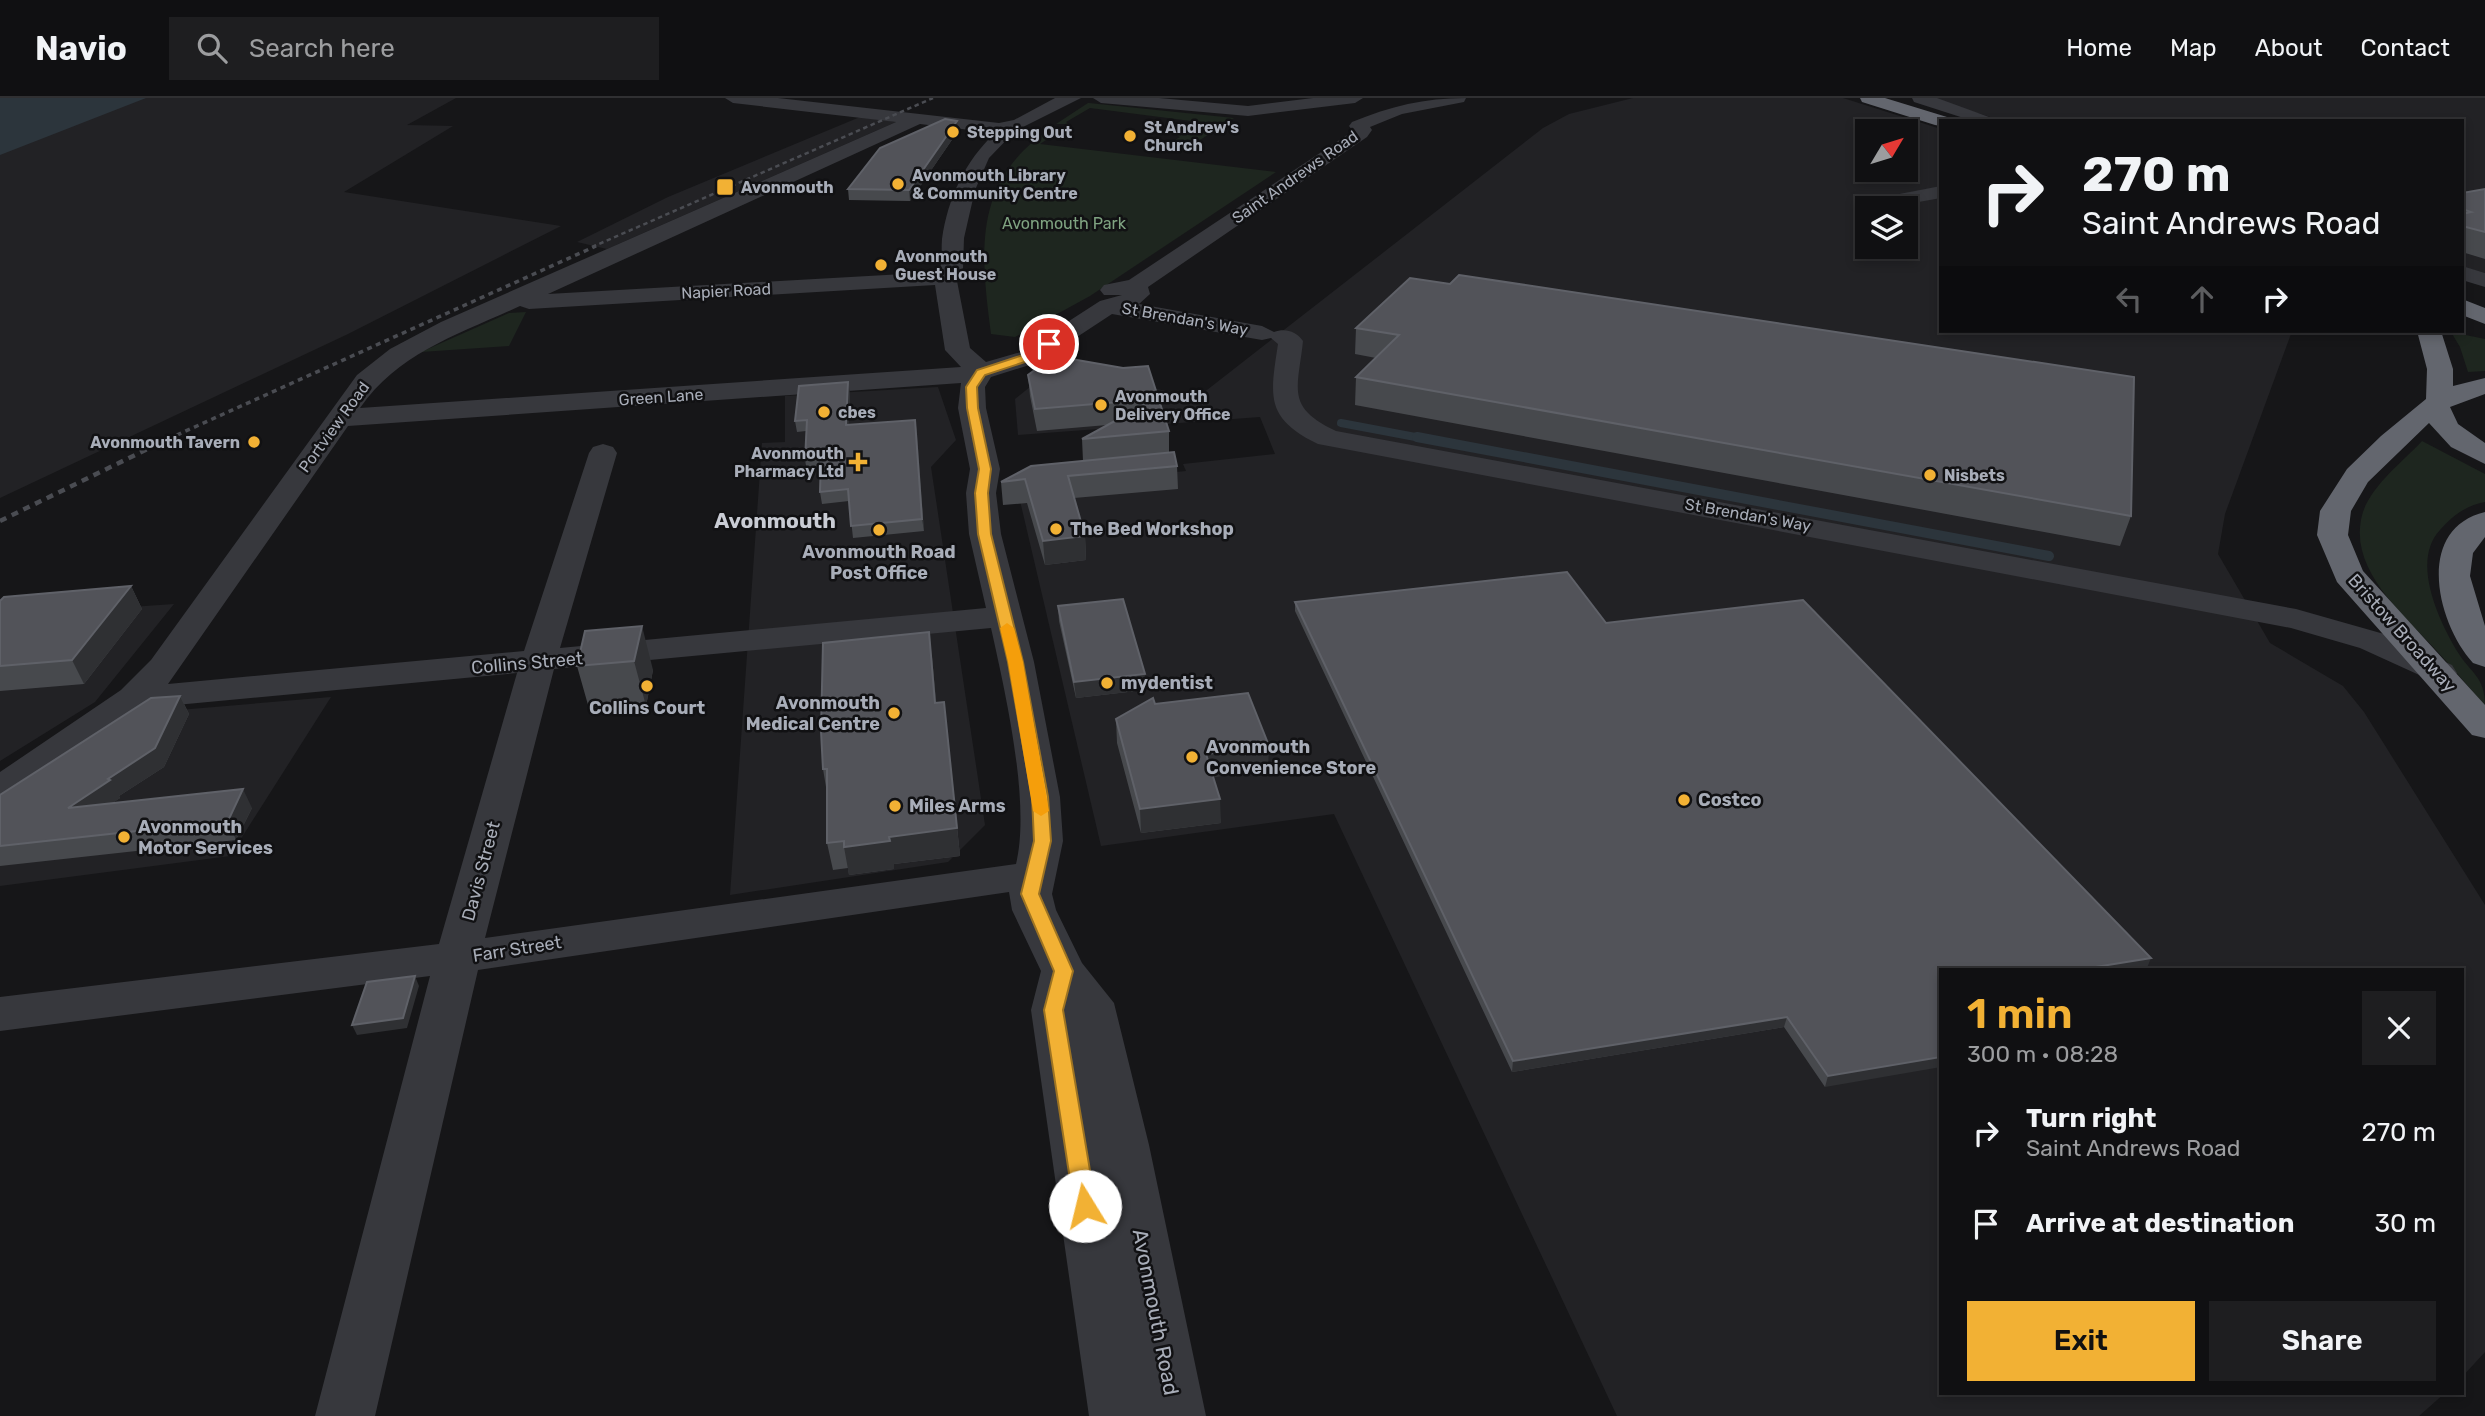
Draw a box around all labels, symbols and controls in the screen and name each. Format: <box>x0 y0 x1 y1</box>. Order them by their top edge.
search box <box>169 17 659 80</box>
text: Navio <box>35 29 127 68</box>
icon: search <box>193 29 231 67</box>
text: Search here <box>249 33 395 64</box>
text: Home <box>2066 34 2132 62</box>
text: Map <box>2170 34 2217 62</box>
text: About <box>2255 34 2323 62</box>
text: Contact <box>2361 34 2450 62</box>
place label: St Andrew's Church <box>1144 118 1239 155</box>
north arrow <box>1855 119 1918 182</box>
map controls <box>1855 119 1918 259</box>
place label: Stepping Out <box>967 123 1073 142</box>
marker: Stepping Out <box>945 124 961 140</box>
street label: Saint Andrews Road <box>1228 126 1362 228</box>
marker: St Andrew's Church <box>1122 128 1138 144</box>
text: 270 m <box>2082 145 2231 203</box>
icon: right <box>1967 147 2058 238</box>
place label: Avonmouth Library & Community Centre <box>912 166 1078 203</box>
marker: Avonmouth Library & Community Centre <box>890 176 906 192</box>
marker: Avonmouth <box>715 177 735 197</box>
place label: Avonmouth <box>741 178 834 197</box>
button: layers <box>1855 196 1918 259</box>
text: Saint Andrews Road <box>2082 204 2380 242</box>
park label: Avonmouth Park <box>1002 214 1127 233</box>
place label: Avonmouth Guest House <box>895 247 996 284</box>
marker: Avonmouth Guest House <box>873 257 889 273</box>
street label: Napier Road <box>681 279 771 303</box>
icon: left <box>2110 280 2148 318</box>
icon: ahead <box>2183 280 2221 318</box>
icon: right <box>2256 280 2294 318</box>
street label: St Brendan's Way <box>1120 299 1250 339</box>
pin <box>1019 314 1079 374</box>
icon: arrive <box>1030 325 1068 363</box>
street label: Portview Road <box>295 378 373 476</box>
street label: Green Lane <box>618 385 704 409</box>
place label: Avonmouth Delivery Office <box>1115 387 1231 424</box>
marker: Avonmouth Delivery Office <box>1093 397 1109 413</box>
place label: cbes <box>838 403 876 422</box>
marker: cbes <box>816 404 832 420</box>
place label: Avonmouth Tavern <box>90 433 240 452</box>
marker: Avonmouth Tavern <box>246 434 262 450</box>
place label: Avonmouth Pharmacy Ltd <box>734 444 844 481</box>
marker: Avonmouth Pharmacy Ltd <box>850 454 866 470</box>
place label: Nisbets <box>1944 466 2005 485</box>
marker: Nisbets <box>1922 467 1938 483</box>
street label: St Brendan's Way <box>1683 495 1813 535</box>
district label: Avonmouth <box>714 508 836 533</box>
place label: The Bed Workshop <box>1070 518 1234 540</box>
marker: The Bed Workshop <box>1048 521 1064 537</box>
marker: Avonmouth Road Post Office <box>871 522 887 538</box>
place label: Avonmouth Road Post Office <box>802 541 956 584</box>
street label: Bristow Broadway <box>2343 569 2461 697</box>
street label: Collins Street <box>470 647 584 679</box>
place label: mydentist <box>1121 672 1213 694</box>
marker: mydentist <box>1099 675 1115 691</box>
marker: Collins Court <box>639 678 655 694</box>
place label: Avonmouth Medical Centre <box>746 692 880 735</box>
place label: Collins Court <box>589 697 705 719</box>
marker: Avonmouth Medical Centre <box>886 705 902 721</box>
place label: Avonmouth Convenience Store <box>1206 736 1377 779</box>
marker: Avonmouth Convenience Store <box>1184 749 1200 765</box>
place label: Costco <box>1698 789 1762 811</box>
marker: Costco <box>1676 792 1692 808</box>
place label: Miles Arms <box>909 795 1006 817</box>
marker: Miles Arms <box>887 798 903 814</box>
place label: Avonmouth Motor Services <box>138 816 273 859</box>
street label: Davis Street <box>457 819 505 923</box>
marker: Avonmouth Motor Services <box>116 829 132 845</box>
street label: Farr Street <box>471 931 563 967</box>
text: 1 min <box>1967 989 2073 1039</box>
button: close <box>2362 991 2436 1065</box>
text: 300 m · 08:28 <box>1967 1040 2118 1068</box>
text: Turn right <box>2026 1103 2156 1134</box>
icon: right <box>1967 1114 2005 1152</box>
text: 270 m <box>2361 1117 2436 1148</box>
text: Saint Andrews Road <box>2026 1134 2241 1162</box>
position arrow <box>1048 1169 1122 1243</box>
icon: arrive <box>1967 1205 2005 1243</box>
text: Arrive at destination <box>2026 1208 2294 1239</box>
text: 30 m <box>2374 1208 2436 1239</box>
street label: Avonmouth Road <box>1128 1227 1184 1397</box>
button: Exit <box>1967 1301 2195 1381</box>
button: Share <box>2209 1301 2436 1381</box>

